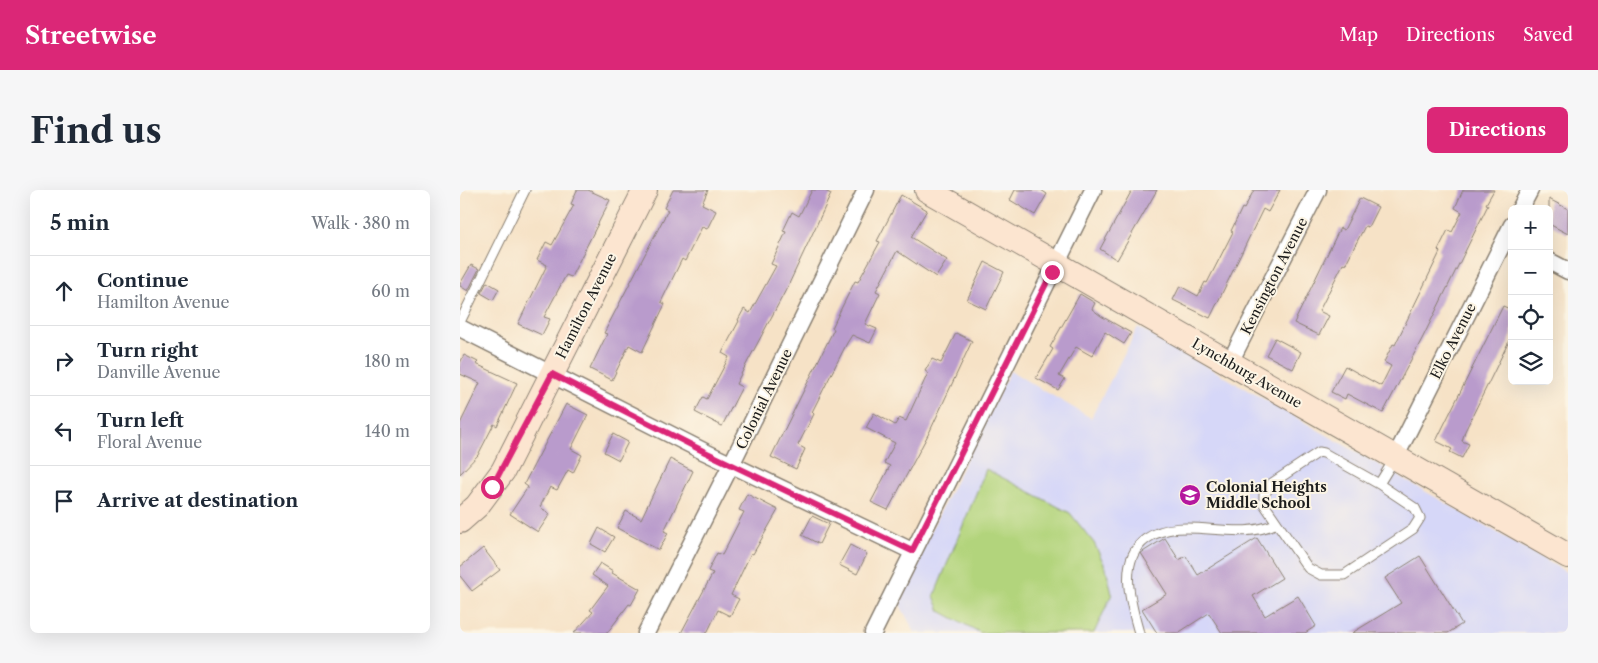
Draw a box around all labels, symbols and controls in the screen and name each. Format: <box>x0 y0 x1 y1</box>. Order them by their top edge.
text: Streetwise <box>25 21 157 50</box>
text: Map <box>1339 24 1378 46</box>
text: Directions <box>1406 24 1495 46</box>
text: Saved <box>1523 24 1573 46</box>
button: Directions <box>1427 107 1568 153</box>
text: Find us <box>30 109 162 152</box>
map controls <box>1508 205 1553 385</box>
button: + <box>1508 205 1553 250</box>
text: 5 min <box>50 210 110 235</box>
text: Walk · 380 m <box>311 213 410 233</box>
street label: Kensington Avenue <box>1237 214 1311 338</box>
street label: Hamilton Avenue <box>552 250 620 362</box>
button: − <box>1508 250 1553 295</box>
route end <box>1041 261 1064 284</box>
text: Continue <box>97 269 189 292</box>
icon: ahead <box>50 277 78 305</box>
text: 60 m <box>371 281 410 301</box>
text: Hamilton Avenue <box>97 292 230 312</box>
button: locate <box>1508 295 1553 340</box>
street label: Elko Avenue <box>1426 300 1480 382</box>
street label: Lynchburg Avenue <box>1189 334 1305 412</box>
text: Turn right <box>97 339 198 362</box>
button: layers <box>1508 340 1553 385</box>
street label: Colonial Avenue <box>732 346 796 452</box>
icon: right <box>50 347 78 375</box>
text: 180 m <box>364 351 410 371</box>
text: Danville Avenue <box>97 362 221 382</box>
text: Turn left <box>97 409 184 432</box>
icon: left <box>50 417 78 445</box>
text: 140 m <box>365 421 410 441</box>
text: Floral Avenue <box>97 432 202 452</box>
route start <box>481 476 504 499</box>
place label: Colonial Heights Middle School <box>1206 478 1327 512</box>
school or university icon: Colonial Heights Middle School <box>1178 483 1202 507</box>
icon: arrive <box>50 487 78 515</box>
text: Arrive at destination <box>97 489 298 512</box>

